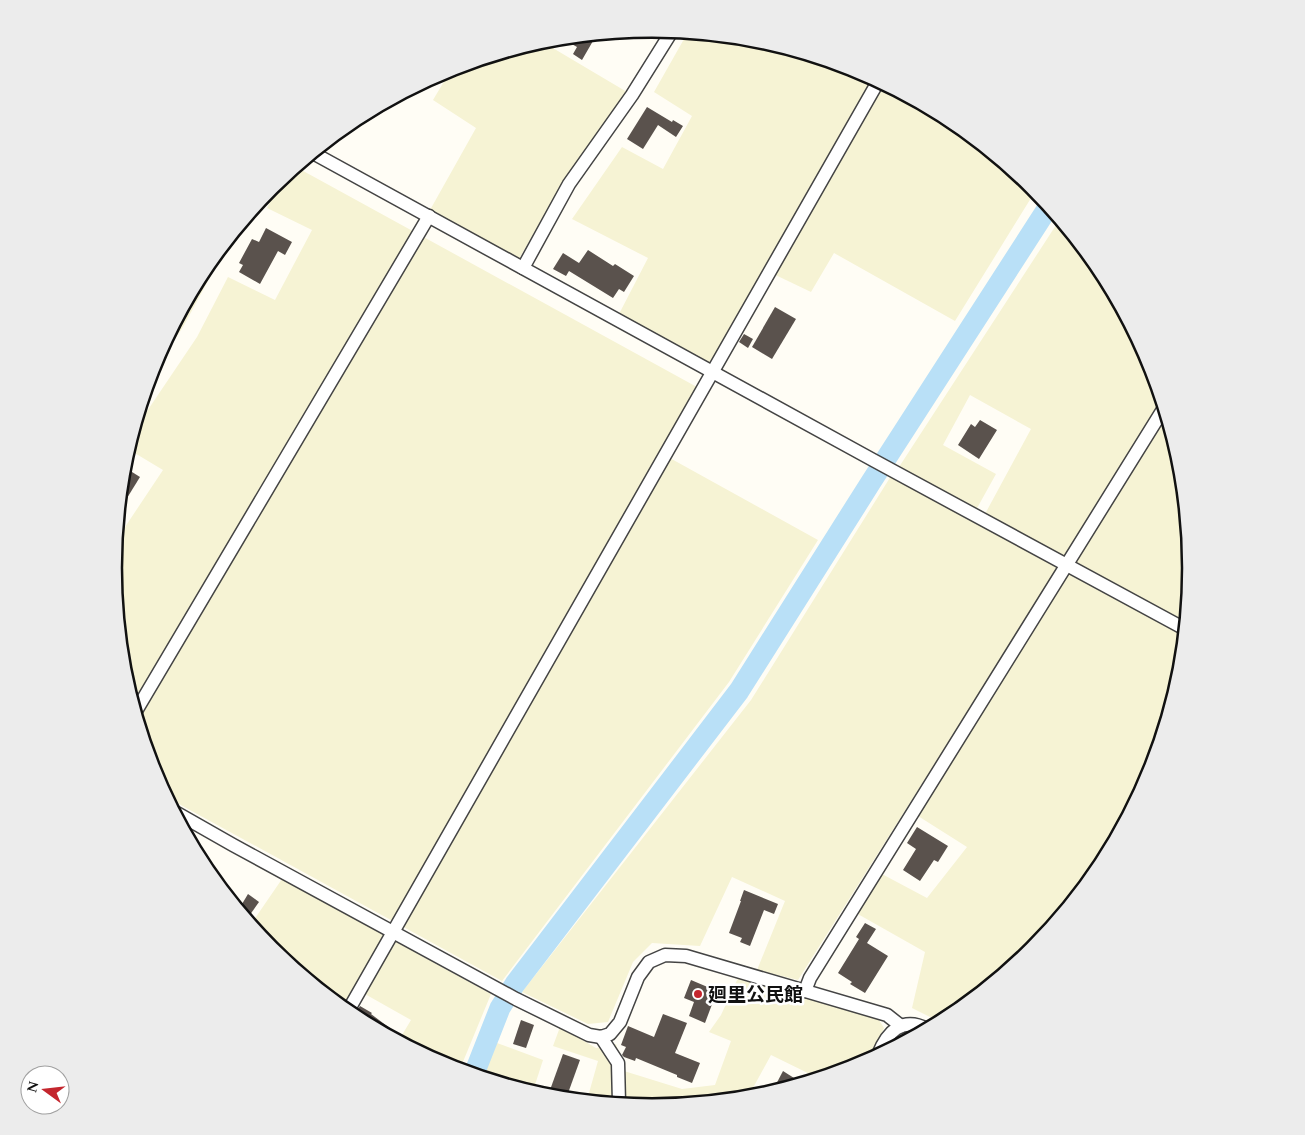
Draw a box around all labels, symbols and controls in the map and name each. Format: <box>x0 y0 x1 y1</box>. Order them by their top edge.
place label: 廻里公民館 <box>708 981 803 1010</box>
marker: 廻里公民館 <box>692 988 704 1000</box>
north arrow <box>20 1065 70 1115</box>
text: N <box>21 1079 45 1095</box>

